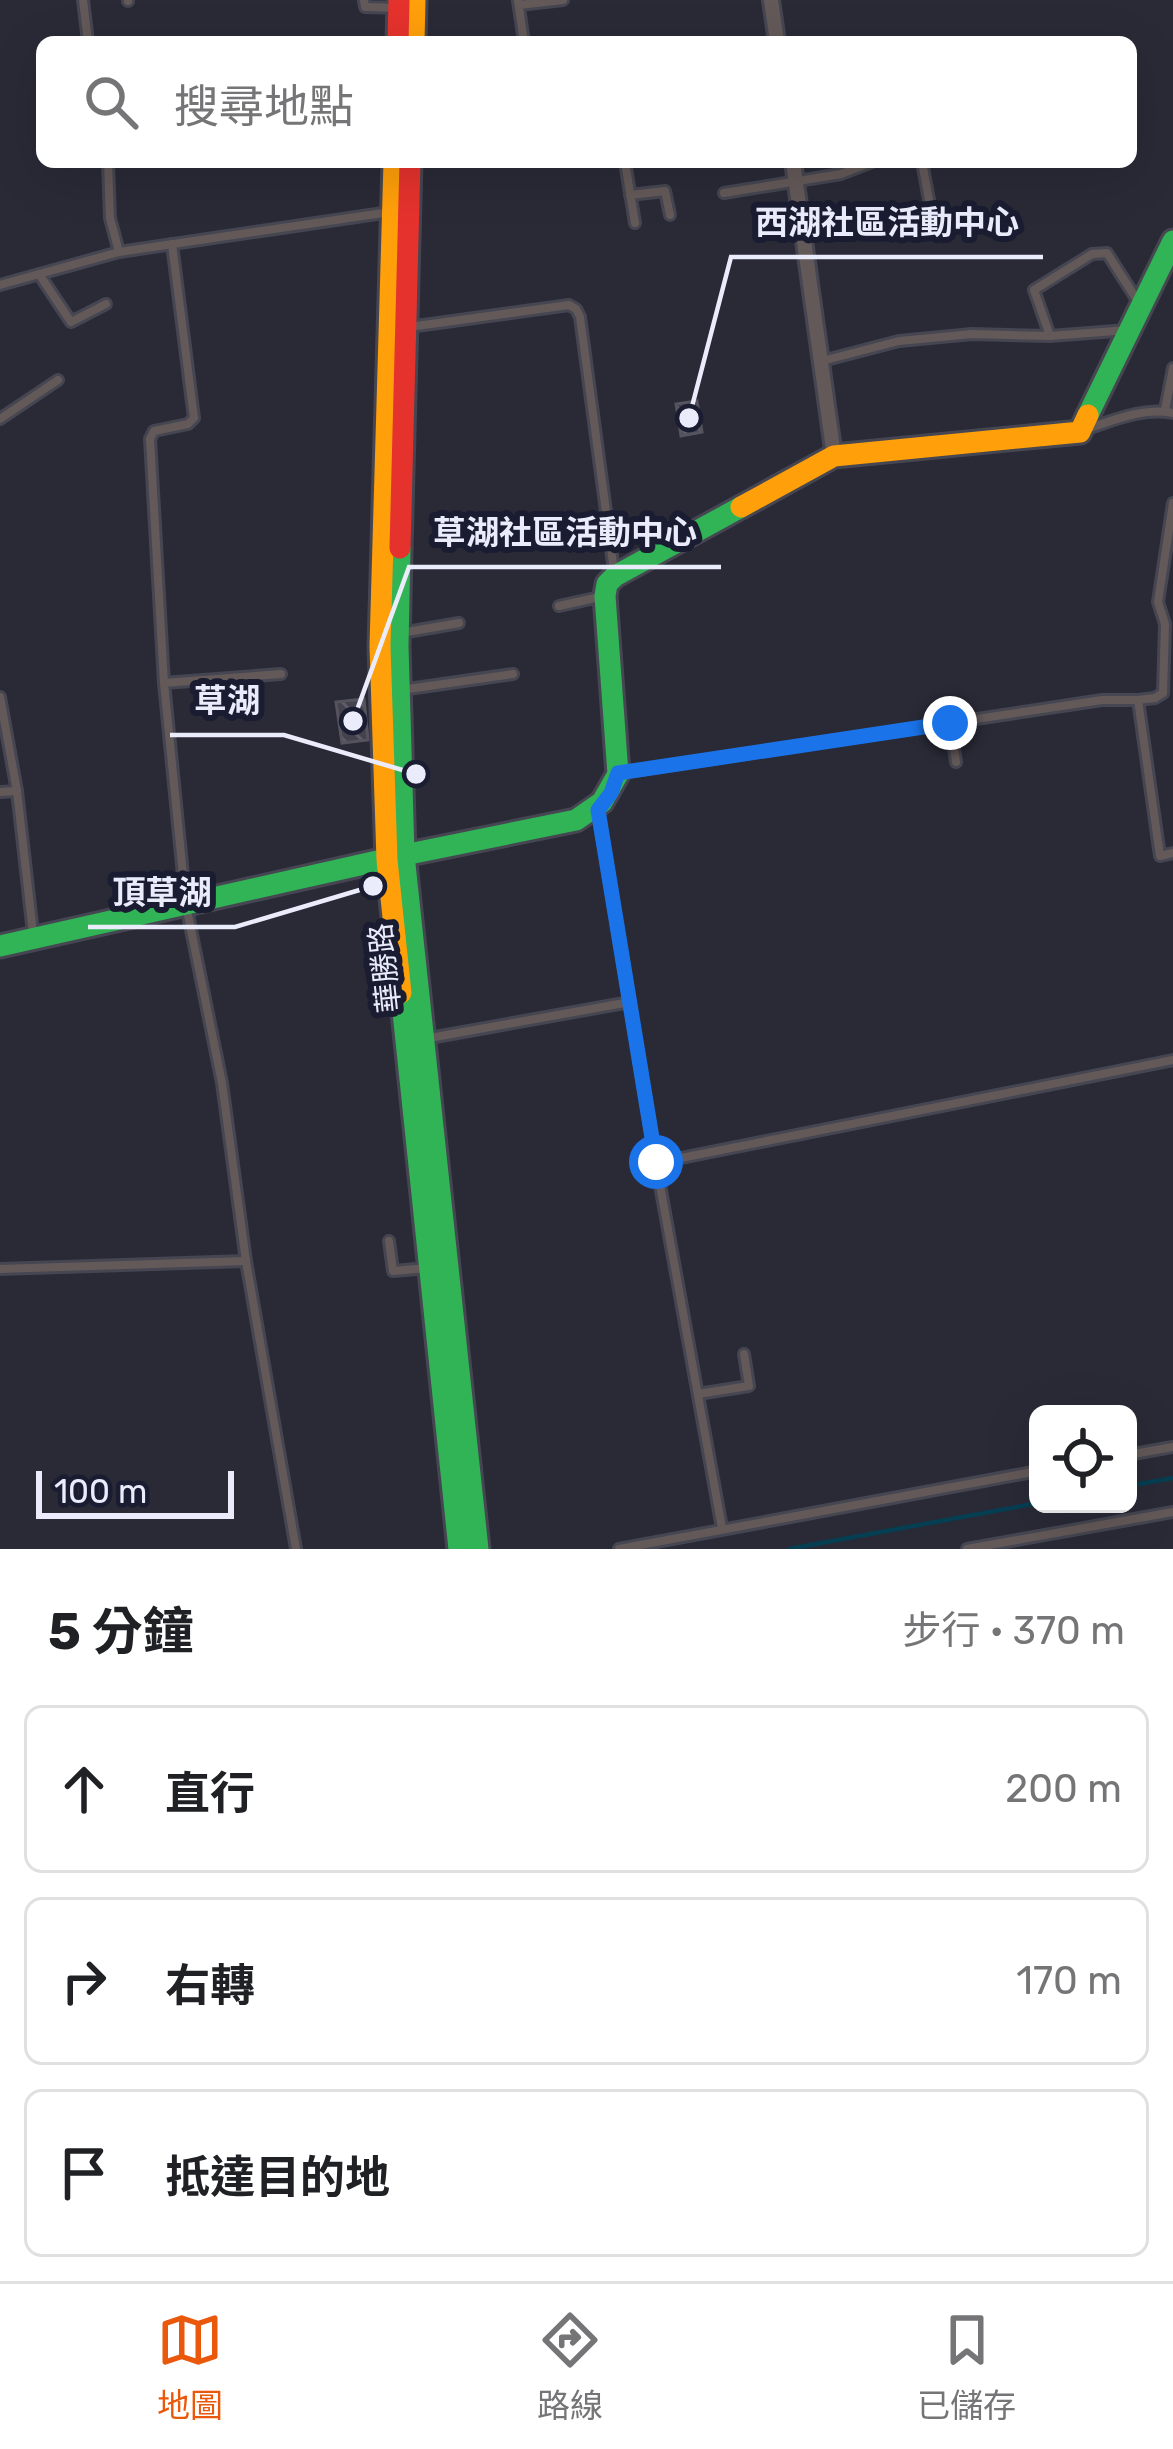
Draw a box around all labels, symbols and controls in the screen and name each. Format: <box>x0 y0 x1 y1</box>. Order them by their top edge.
search box <box>36 36 1137 168</box>
icon: search <box>78 69 144 135</box>
text: 搜尋地點 <box>174 80 354 133</box>
callout: 西湖社區活動中心 <box>731 188 1043 257</box>
text: 西湖社區活動中心 <box>755 203 1019 242</box>
callout: 草湖社區活動中心 <box>409 498 721 567</box>
text: 草湖社區活動中心 <box>433 513 697 552</box>
callout: 草湖 <box>170 666 284 735</box>
text: 草湖 <box>194 681 260 720</box>
route end <box>923 696 977 750</box>
callout: 頂草湖 <box>88 858 235 927</box>
text: 頂草湖 <box>113 873 212 912</box>
street label: 華勝路 <box>362 921 408 1015</box>
route start <box>629 1135 683 1189</box>
map controls <box>1029 1405 1137 1513</box>
button: locate <box>1029 1405 1137 1513</box>
scale bar <box>36 1465 234 1518</box>
text: 100 m <box>54 1472 147 1511</box>
text: 5 分鐘 <box>48 1601 194 1662</box>
text: 步行 · 370 m <box>903 1608 1125 1654</box>
icon: ahead <box>51 1756 117 1822</box>
text: 200 m <box>1005 1766 1122 1812</box>
text: 直行 <box>165 1767 255 1820</box>
icon: right <box>51 1948 117 2014</box>
text: 170 m <box>1016 1958 1122 2004</box>
text: 右轉 <box>165 1959 255 2012</box>
icon: arrive <box>51 2140 117 2206</box>
text: 抵達目的地 <box>165 2151 390 2204</box>
tab: 地圖 <box>157 2307 223 2427</box>
tab: 路線 <box>537 2307 603 2427</box>
tab: 已儲存 <box>917 2307 1016 2427</box>

